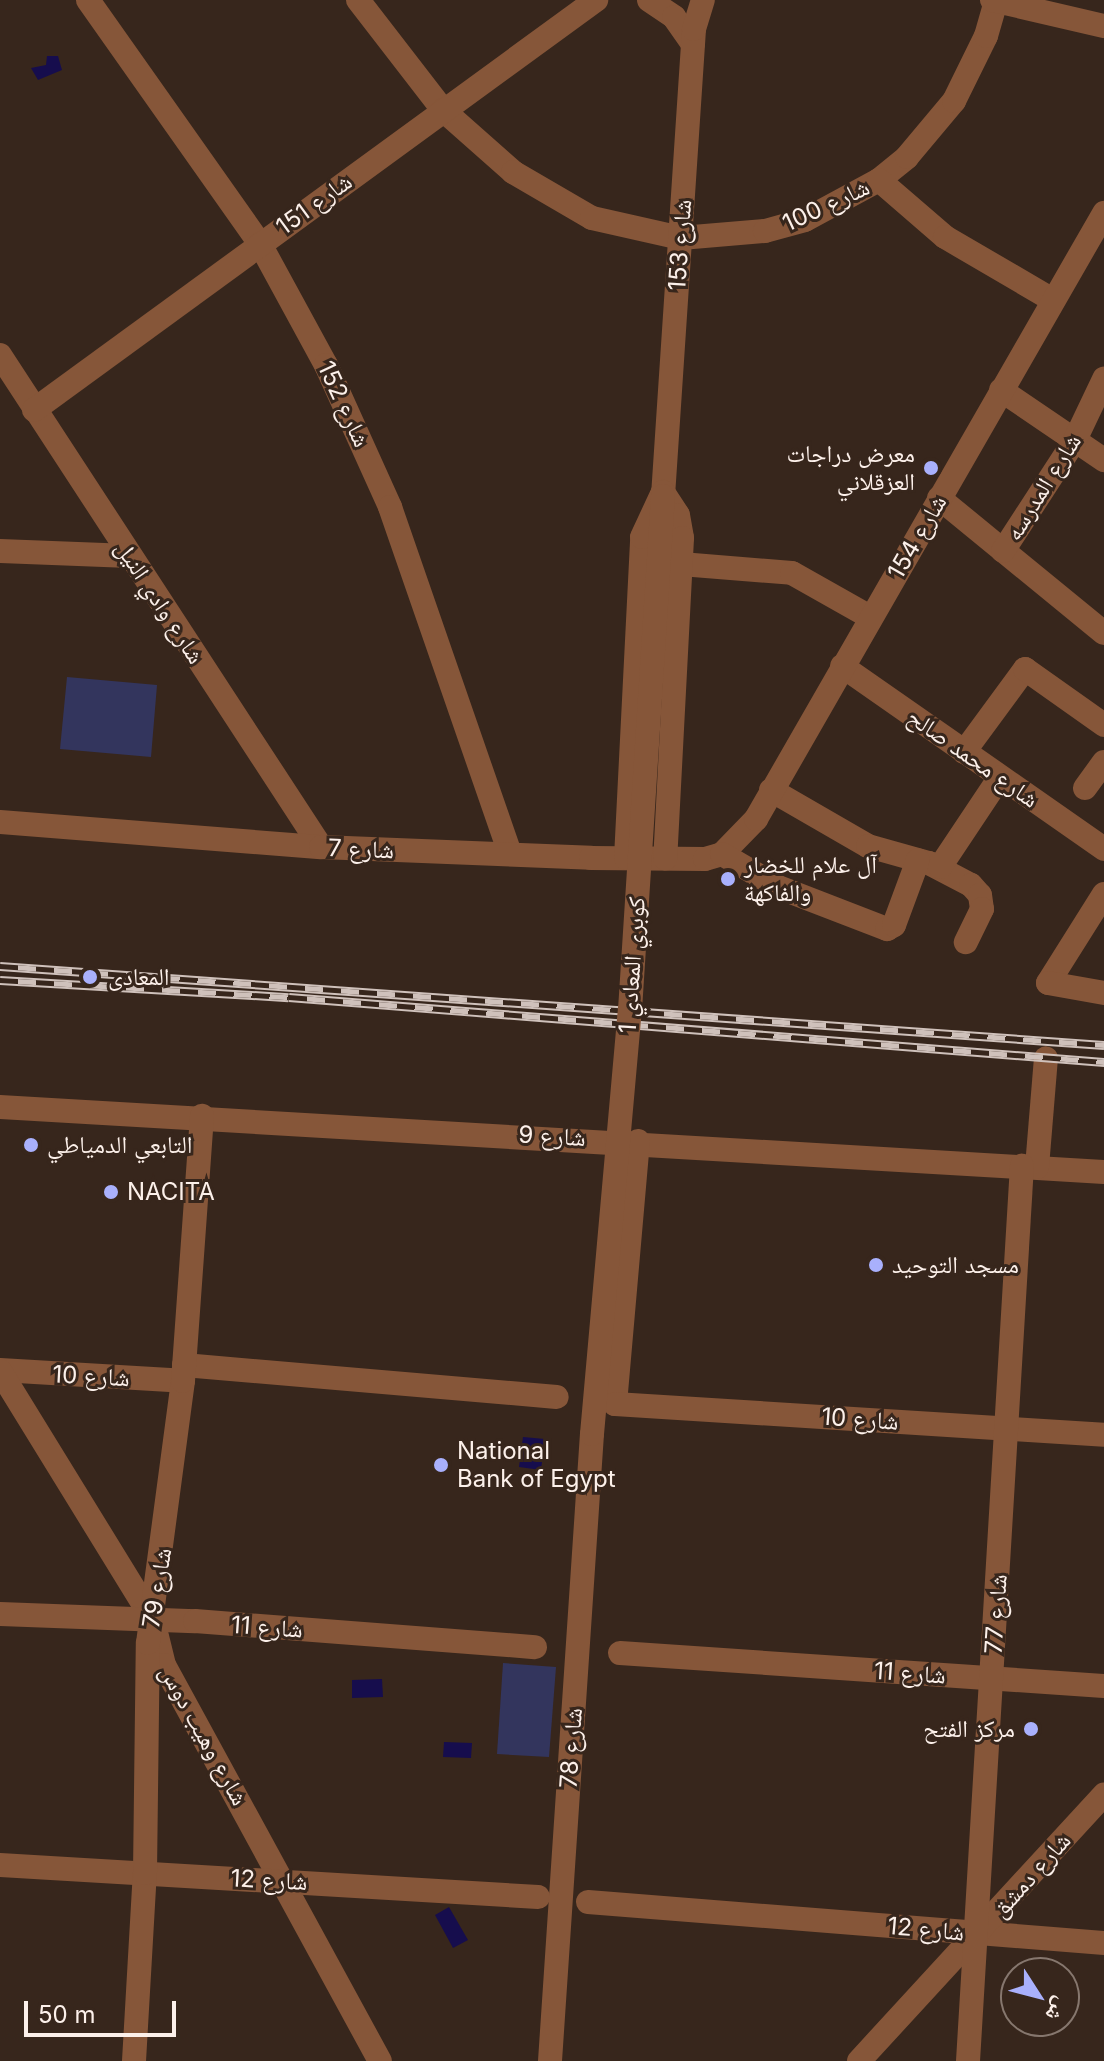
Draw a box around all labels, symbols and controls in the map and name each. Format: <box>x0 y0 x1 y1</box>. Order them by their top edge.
street label: شارع 151 <box>271 167 357 241</box>
street label: شارع 100 <box>778 172 874 238</box>
street label: شارع 153 <box>662 198 698 292</box>
street label: شارع 152 <box>312 357 376 451</box>
street label: شارع المدرسه <box>999 428 1087 546</box>
place label: معرض دراجات العزقلاني <box>787 440 915 496</box>
marker: معرض دراجات العزقلاني <box>922 459 940 477</box>
street label: شارع 154 <box>881 490 953 584</box>
street label: شارع وادي النيل <box>109 535 211 669</box>
street label: شارع محمد صالح <box>902 702 1044 814</box>
street label: شارع 7 <box>328 833 394 865</box>
place label: آل علام للخضار والفاكهة <box>744 851 877 907</box>
marker: آل علام للخضار والفاكهة <box>719 870 737 888</box>
street label: كوبري المعادي 1 <box>613 896 651 1034</box>
place label: المعادى <box>108 963 169 991</box>
marker: المعادى <box>79 966 101 988</box>
street label: شارع 9 <box>518 1120 586 1152</box>
place label: التابعي الدمياطي <box>47 1131 192 1159</box>
marker: التابعي الدمياطي <box>22 1136 40 1154</box>
place label: NACITA <box>127 1178 215 1206</box>
marker: NACITA <box>102 1183 120 1201</box>
place label: مسجد التوحيد <box>892 1251 1019 1279</box>
marker: مسجد التوحيد <box>867 1256 885 1274</box>
street label: شارع 10 <box>52 1360 130 1392</box>
street label: شارع 10 <box>820 1402 900 1436</box>
place label: National Bank of Egypt <box>457 1437 615 1493</box>
marker: National Bank of Egypt <box>432 1456 450 1474</box>
street label: شارع 79 <box>136 1546 178 1630</box>
street label: شارع 77 <box>979 1573 1013 1655</box>
street label: شارع 11 <box>230 1610 304 1644</box>
street label: شارع 11 <box>873 1656 947 1690</box>
street label: شارع وهيب دوس <box>154 1660 254 1810</box>
street label: شارع 78 <box>554 1707 588 1789</box>
place label: مركز الفتح <box>923 1715 1015 1743</box>
marker: مركز الفتح <box>1022 1720 1040 1738</box>
street label: شارع دمشق <box>985 1827 1077 1923</box>
street label: شارع 12 <box>230 1864 308 1896</box>
street label: شارع 12 <box>887 1911 965 1947</box>
north arrow <box>1000 1957 1080 2037</box>
scale bar <box>28 1985 180 2035</box>
text: ش <box>1040 1993 1075 2027</box>
text: 50 m <box>38 2000 96 2029</box>

